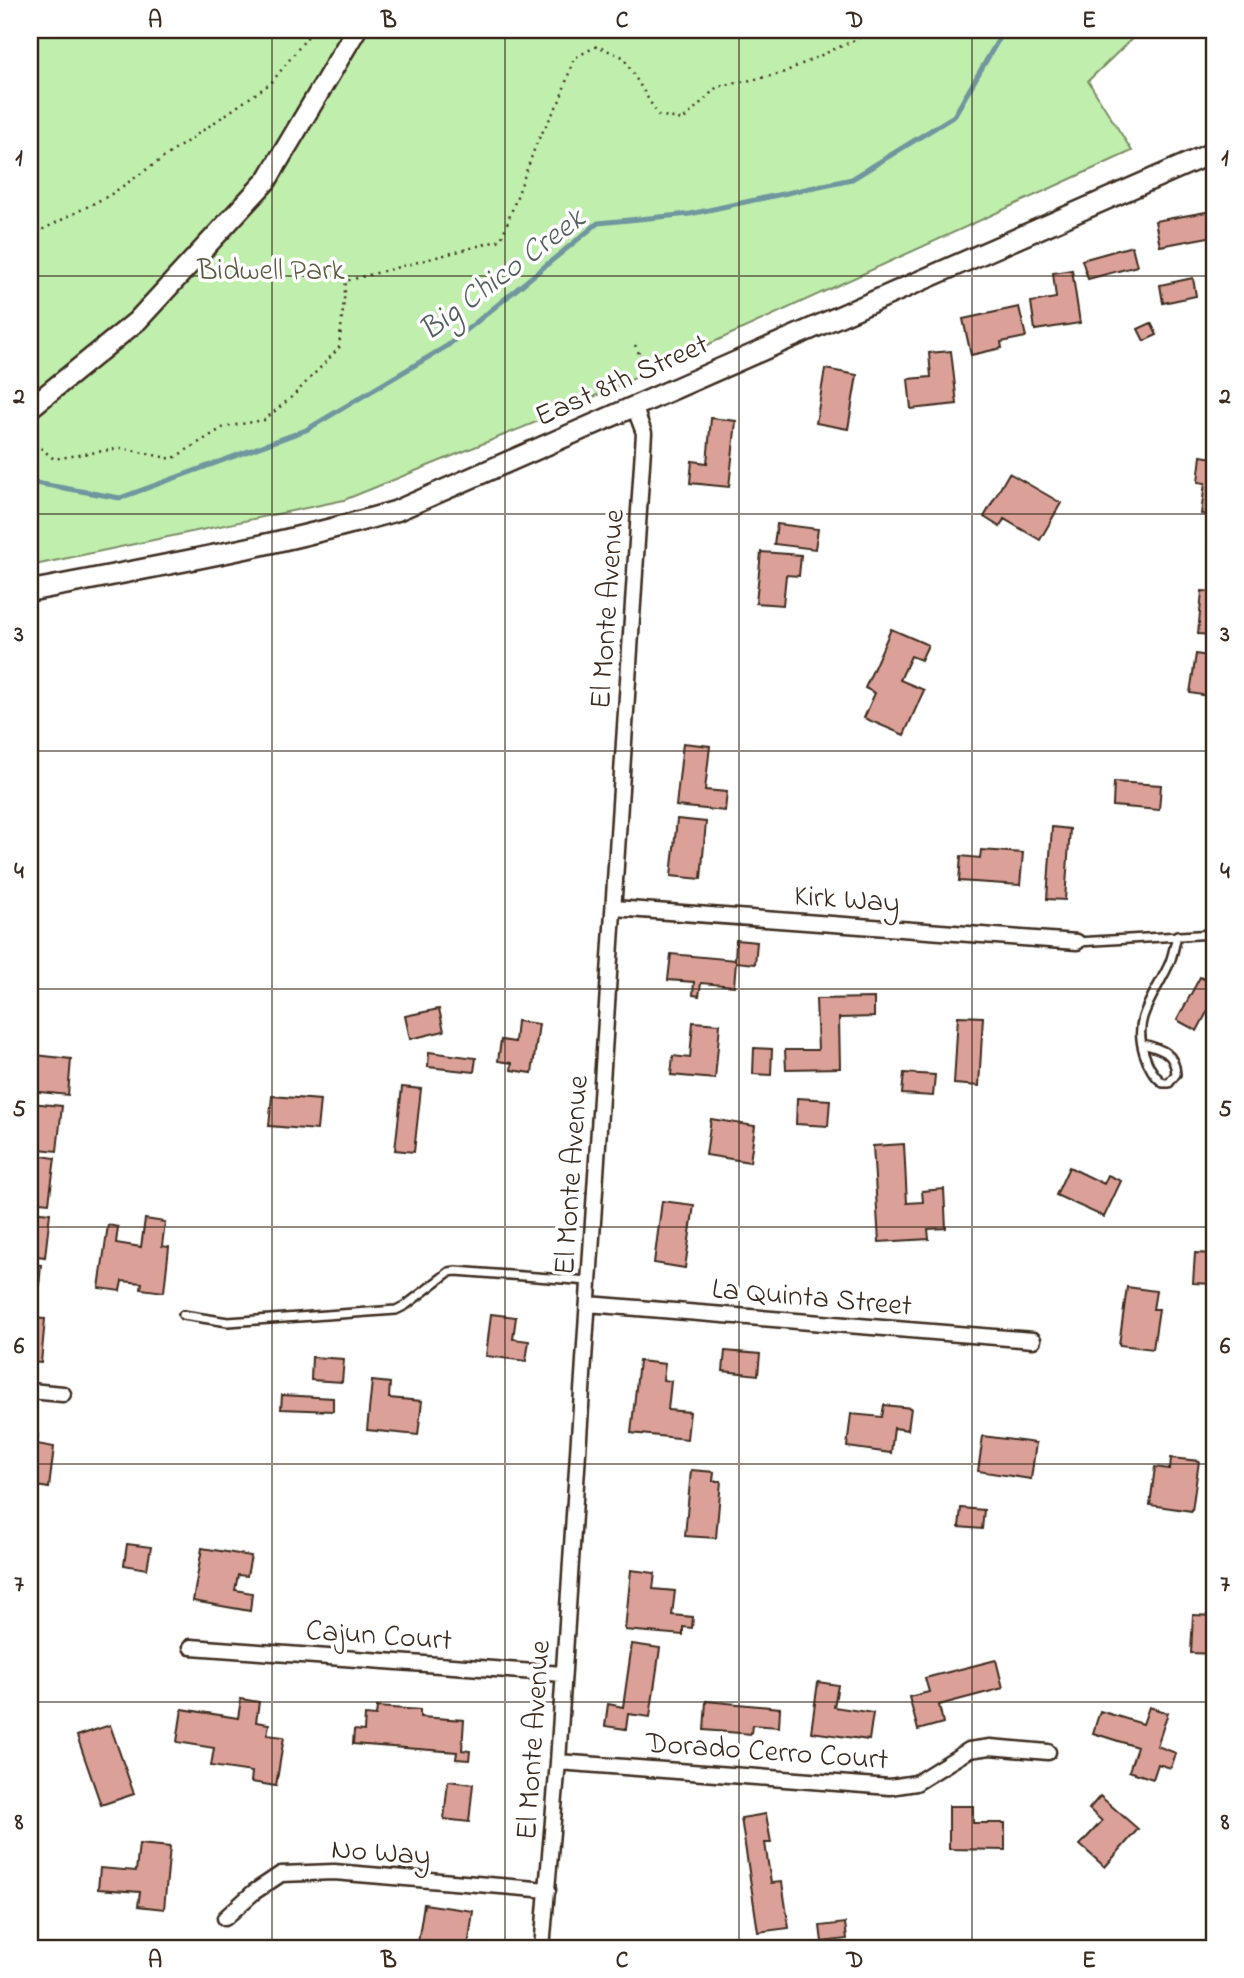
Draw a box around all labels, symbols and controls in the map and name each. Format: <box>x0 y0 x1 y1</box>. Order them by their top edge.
text: A <box>148 5 162 38</box>
text: B <box>380 5 397 38</box>
text: C <box>616 5 629 38</box>
text: D <box>846 5 863 38</box>
text: E <box>1082 5 1096 38</box>
text: 1 <box>15 143 23 176</box>
text: 1 <box>1221 143 1229 176</box>
water label: Big Chico Creek <box>410 196 598 354</box>
park label: Bidwell Park <box>196 250 346 294</box>
street label: East 8th Street <box>528 324 716 440</box>
text: 2 <box>12 381 25 414</box>
text: 2 <box>1218 381 1231 414</box>
street label: El Monte Avenue <box>580 507 638 711</box>
text: 3 <box>13 619 24 652</box>
text: 3 <box>1219 619 1230 652</box>
text: 4 <box>14 856 24 889</box>
text: 4 <box>1220 856 1230 889</box>
street label: Kirk Way <box>792 875 901 927</box>
street label: El Monte Avenue <box>544 1073 602 1277</box>
text: 5 <box>12 1094 26 1127</box>
text: 5 <box>1218 1094 1232 1127</box>
street label: La Quinta Street <box>710 1268 914 1330</box>
text: 6 <box>14 1331 25 1364</box>
text: 6 <box>1220 1331 1231 1364</box>
text: 7 <box>14 1569 24 1602</box>
text: 7 <box>1220 1569 1230 1602</box>
street label: Cajun Court <box>304 1610 453 1664</box>
street label: El Monte Avenue <box>506 1638 564 1842</box>
street label: Dorado Cerro Court <box>643 1722 890 1783</box>
text: 8 <box>14 1807 24 1840</box>
text: 8 <box>1220 1807 1230 1840</box>
street label: No Way <box>330 1829 432 1879</box>
text: A <box>148 1945 162 1978</box>
text: B <box>380 1945 397 1978</box>
text: C <box>616 1945 629 1978</box>
text: D <box>846 1945 863 1978</box>
text: E <box>1082 1945 1096 1978</box>

